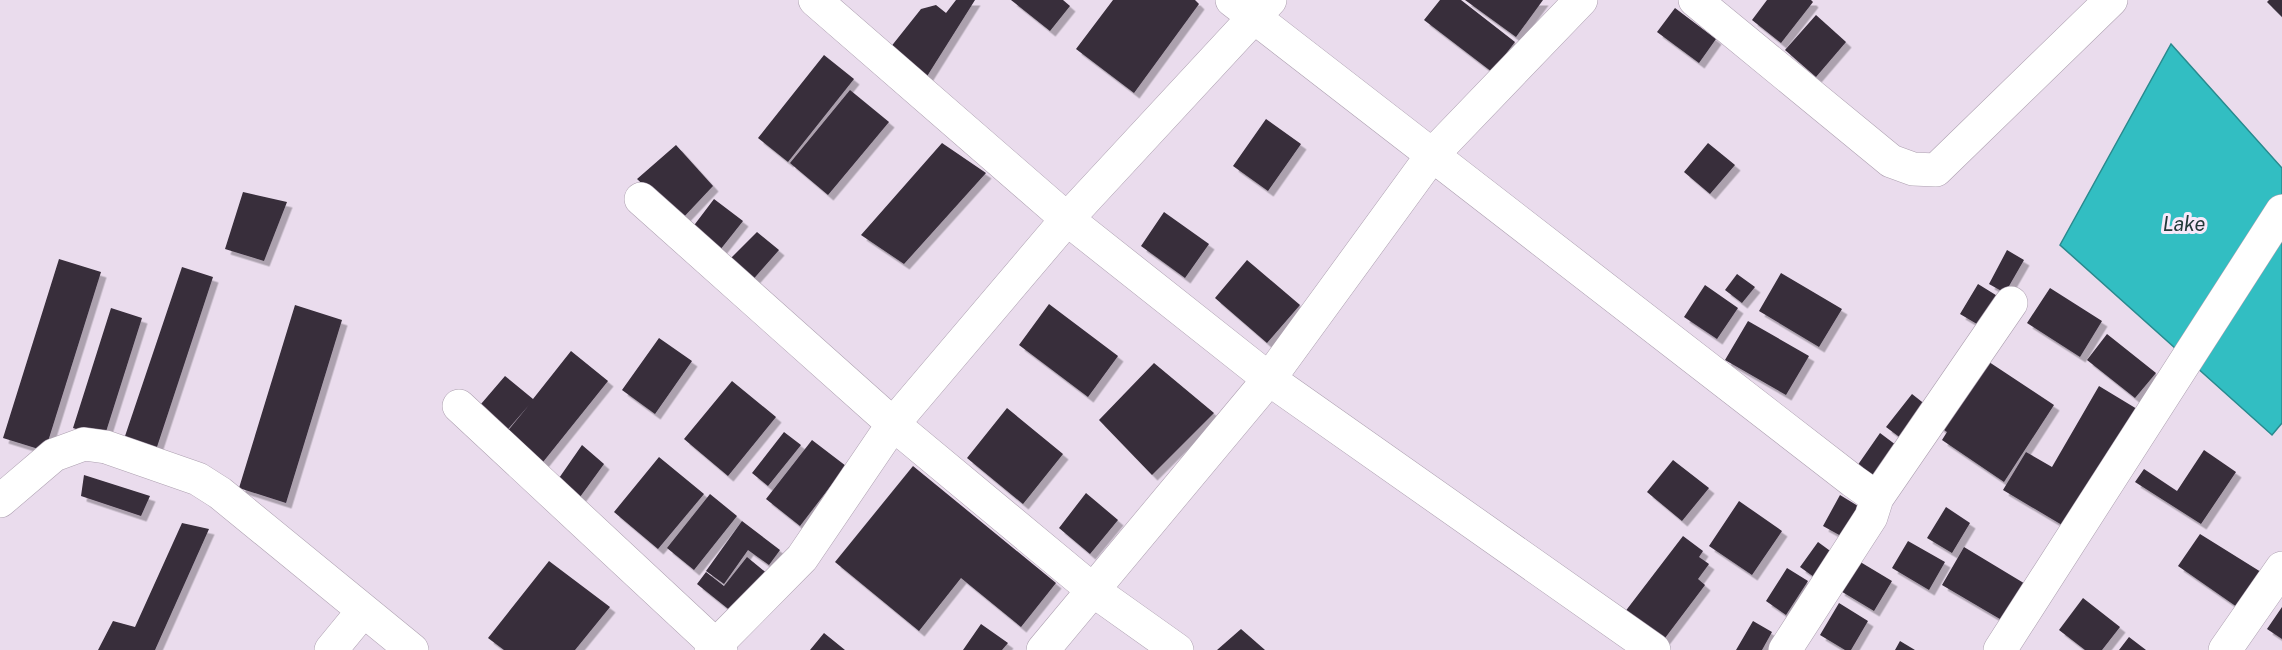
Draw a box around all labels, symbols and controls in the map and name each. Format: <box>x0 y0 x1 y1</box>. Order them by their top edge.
water label: Lake <box>2163 212 2205 236</box>

